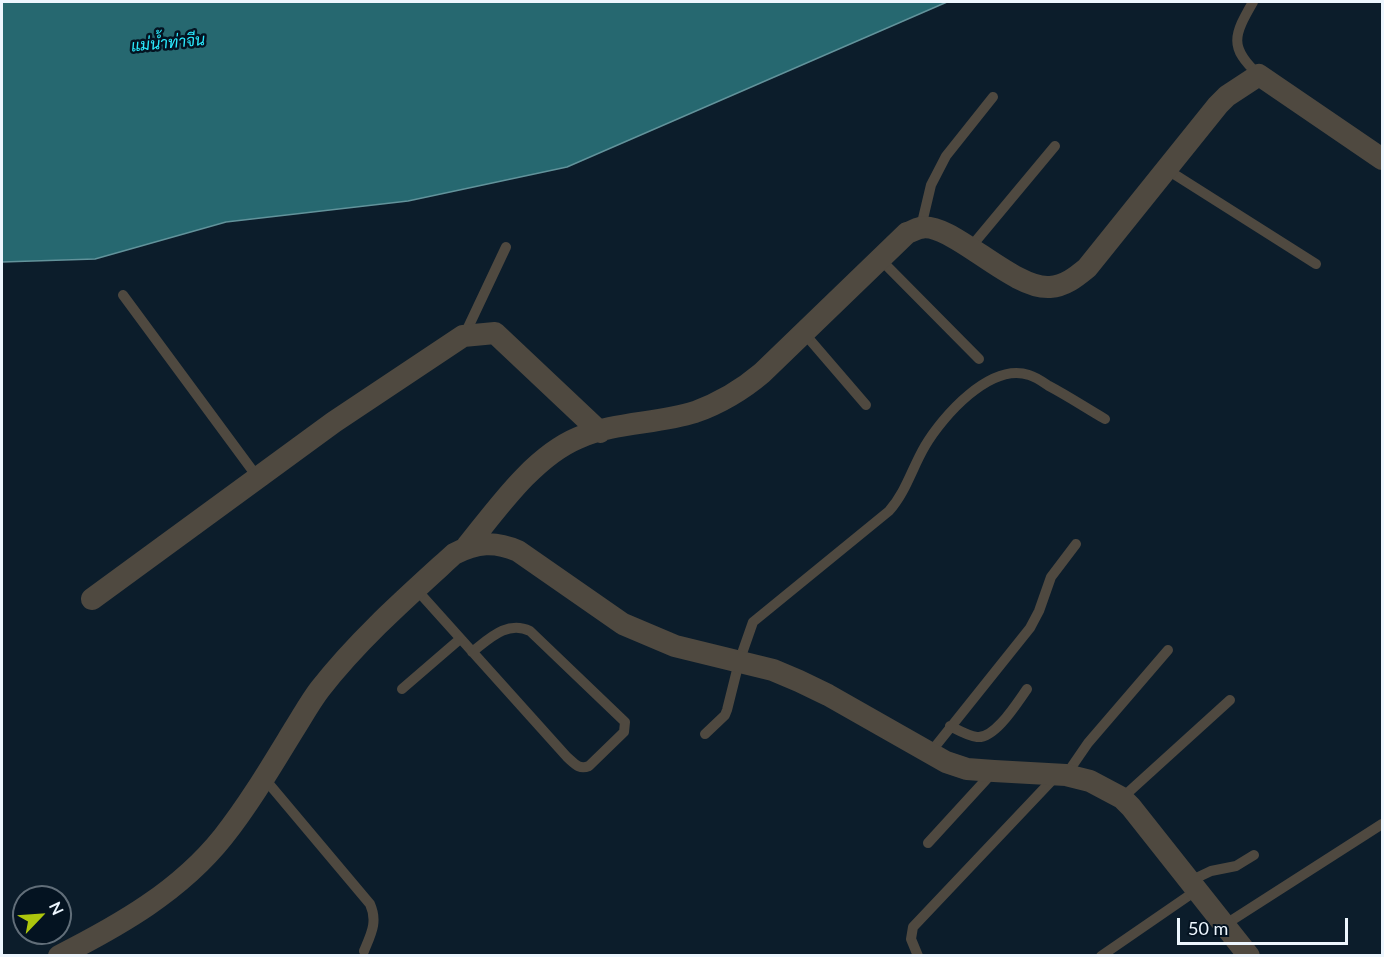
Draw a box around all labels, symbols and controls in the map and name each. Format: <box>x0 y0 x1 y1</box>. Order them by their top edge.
water label: แม่น้ำท่าจีน <box>130 30 206 56</box>
north arrow <box>12 885 72 945</box>
text: N <box>46 898 68 918</box>
scale bar <box>1180 906 1351 944</box>
text: 50 m <box>1188 917 1228 939</box>

